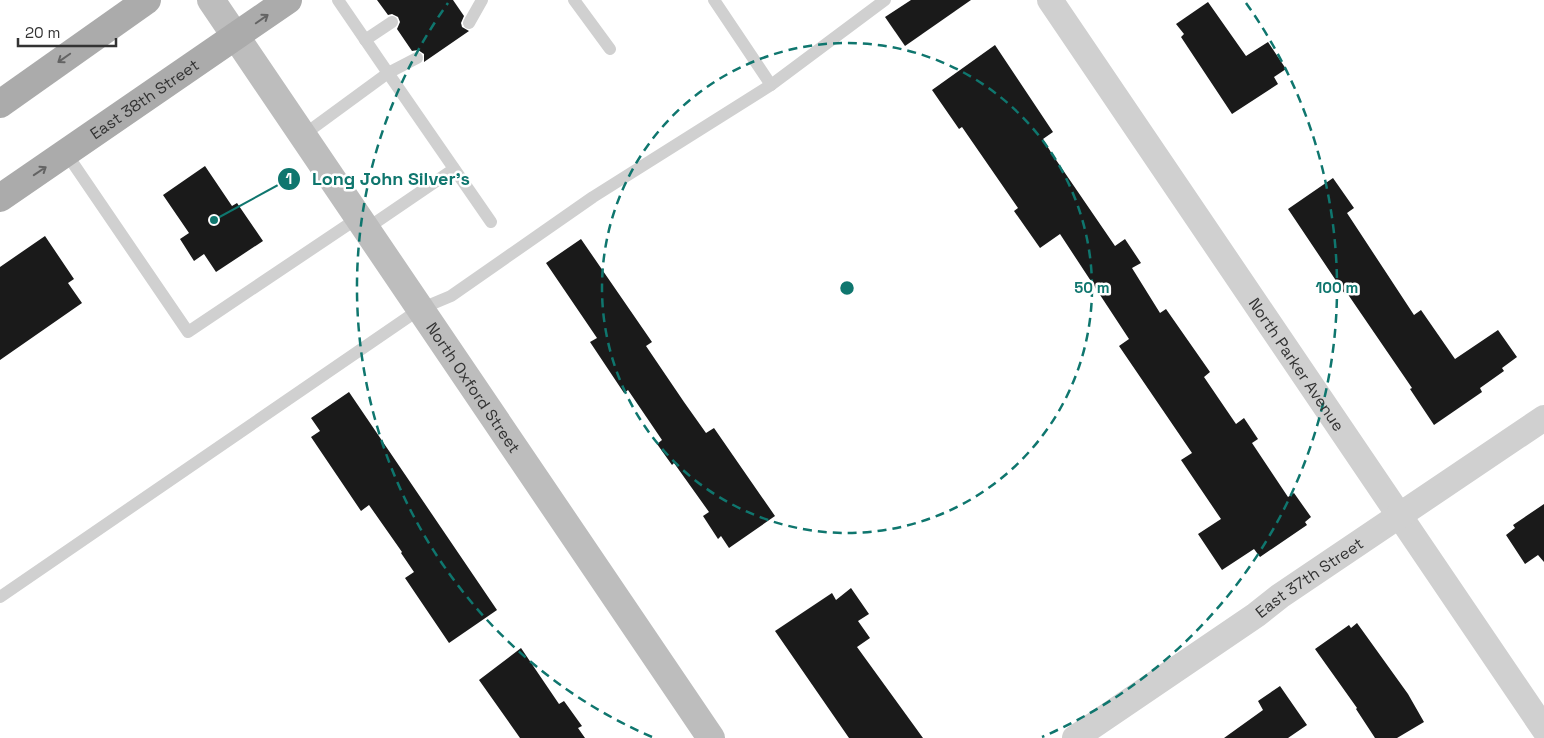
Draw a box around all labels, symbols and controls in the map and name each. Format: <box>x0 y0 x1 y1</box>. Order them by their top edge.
one-way arrow <box>254 14 268 24</box>
scale bar <box>18 15 115 47</box>
text: 20 m <box>25 23 60 42</box>
one-way arrow <box>57 53 71 63</box>
street label: East 38th Street <box>86 54 203 144</box>
callout: Long John Silver's <box>277 162 480 195</box>
one-way arrow <box>33 165 47 175</box>
text: Long John Silver's <box>312 167 470 190</box>
text: 1 <box>286 169 292 188</box>
text: 50 m <box>1074 278 1110 297</box>
text: 100 m <box>1316 278 1358 297</box>
centre of rings <box>838 279 856 297</box>
street label: North Parker Avenue <box>1244 293 1349 435</box>
street label: North Oxford Street <box>422 318 525 457</box>
street label: East 37th Street <box>1251 533 1367 622</box>

